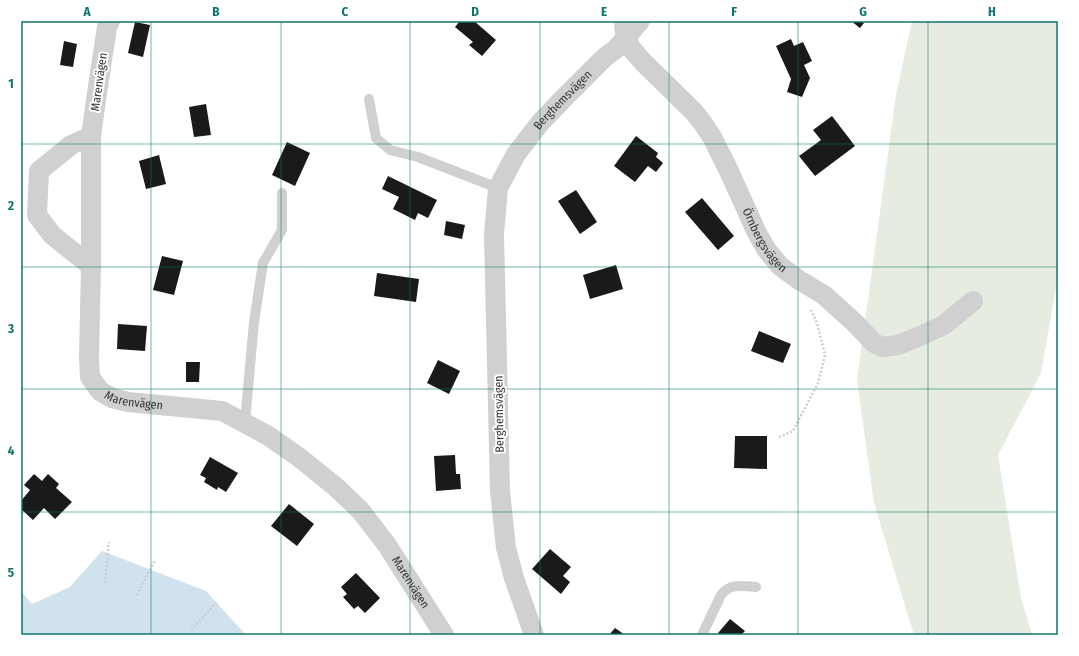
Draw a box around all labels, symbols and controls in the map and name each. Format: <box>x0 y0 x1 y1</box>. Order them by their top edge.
text: A <box>82 4 91 19</box>
text: B <box>212 4 220 19</box>
text: C <box>342 4 349 19</box>
text: D <box>471 4 479 19</box>
text: E <box>601 4 607 19</box>
text: F <box>731 4 737 19</box>
text: G <box>859 4 867 19</box>
text: H <box>988 4 996 19</box>
street label: Marenvägen <box>88 52 110 112</box>
street label: Berghemsvägen <box>531 67 595 132</box>
text: 1 <box>8 76 14 91</box>
text: 2 <box>7 198 14 213</box>
street label: Örnbergsvägen <box>740 205 789 275</box>
text: 3 <box>7 321 14 336</box>
street label: Berghemsvägen <box>491 375 507 453</box>
street label: Marenvägen <box>102 388 164 412</box>
text: 4 <box>8 443 15 458</box>
street label: Marenvägen <box>389 554 432 611</box>
text: 5 <box>8 565 14 580</box>

